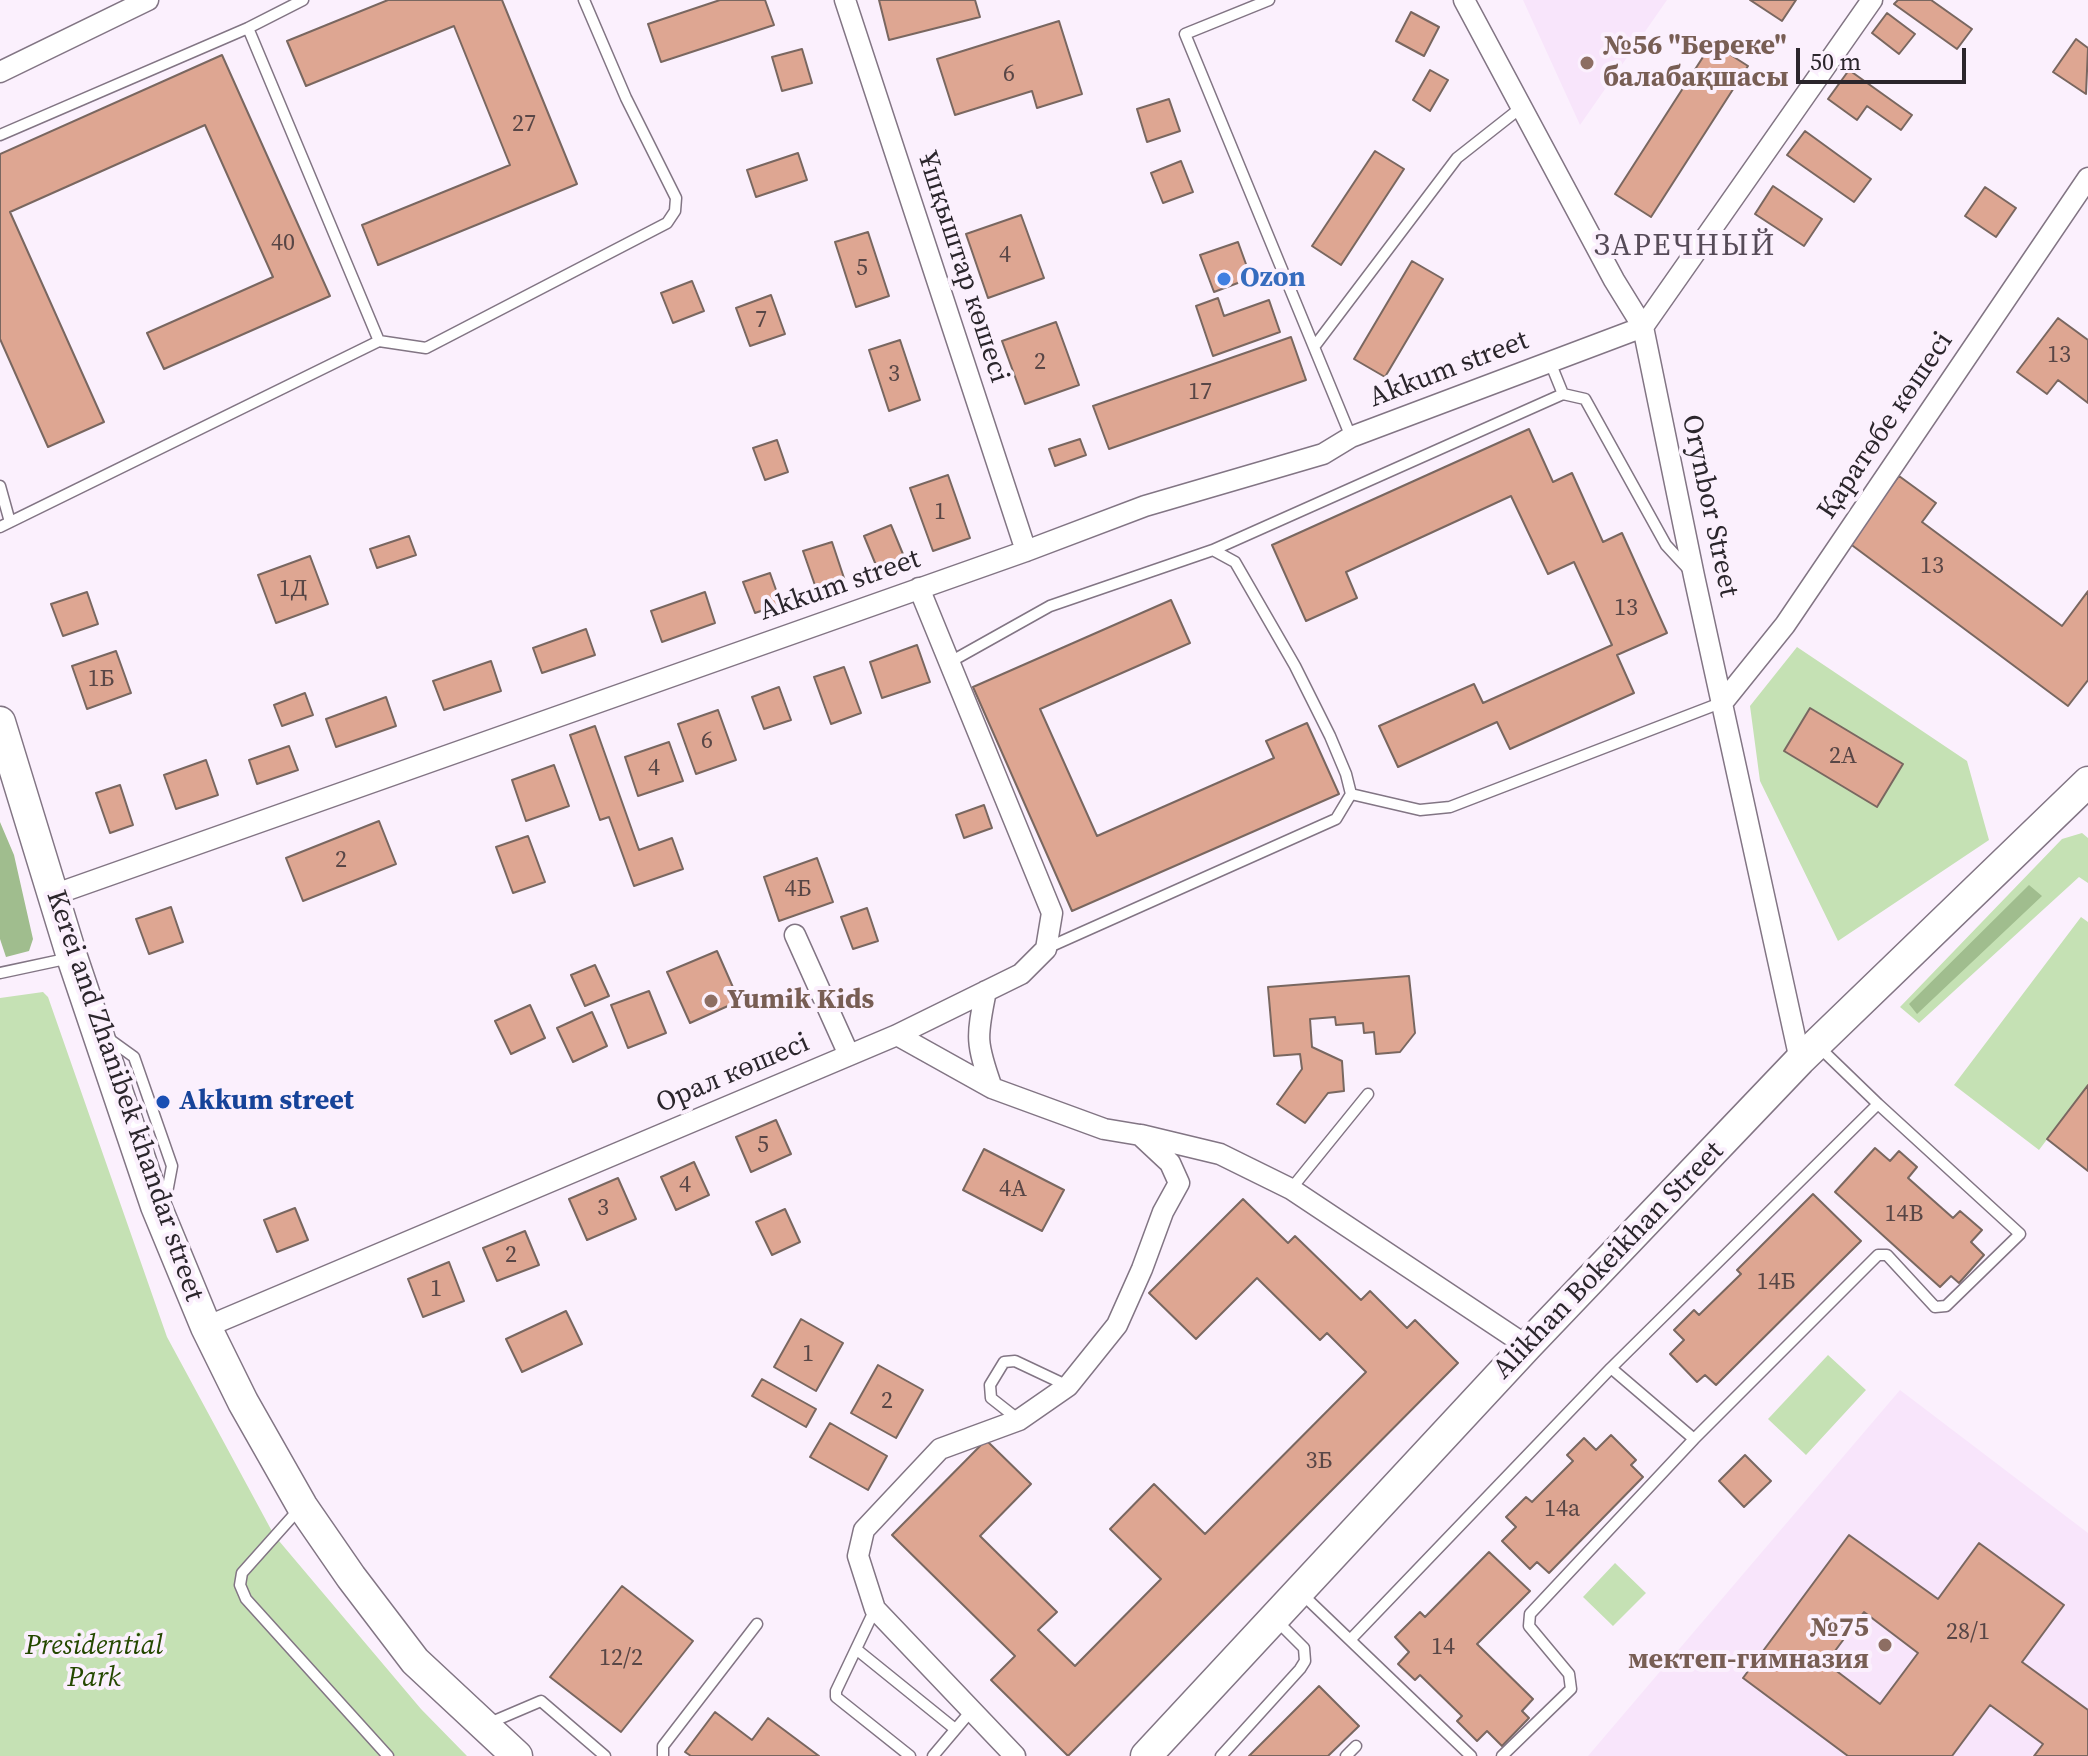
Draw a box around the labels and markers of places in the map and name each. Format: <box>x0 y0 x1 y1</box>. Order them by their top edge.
place label: №56 "Береке" балабақшасы <box>1603 30 1789 96</box>
marker: №56 "Береке" балабақшасы <box>1578 54 1596 72</box>
place label: Ozon <box>1240 262 1306 296</box>
marker: Ozon <box>1215 270 1233 288</box>
place label: Yumik Kids <box>727 984 874 1018</box>
marker: Yumik Kids <box>702 992 720 1010</box>
place label: Akkum street <box>179 1085 354 1119</box>
marker: Akkum street <box>154 1093 172 1111</box>
place label: №75 мектеп-гимназия <box>1628 1612 1869 1678</box>
marker: №75 мектеп-гимназия <box>1876 1636 1894 1654</box>

